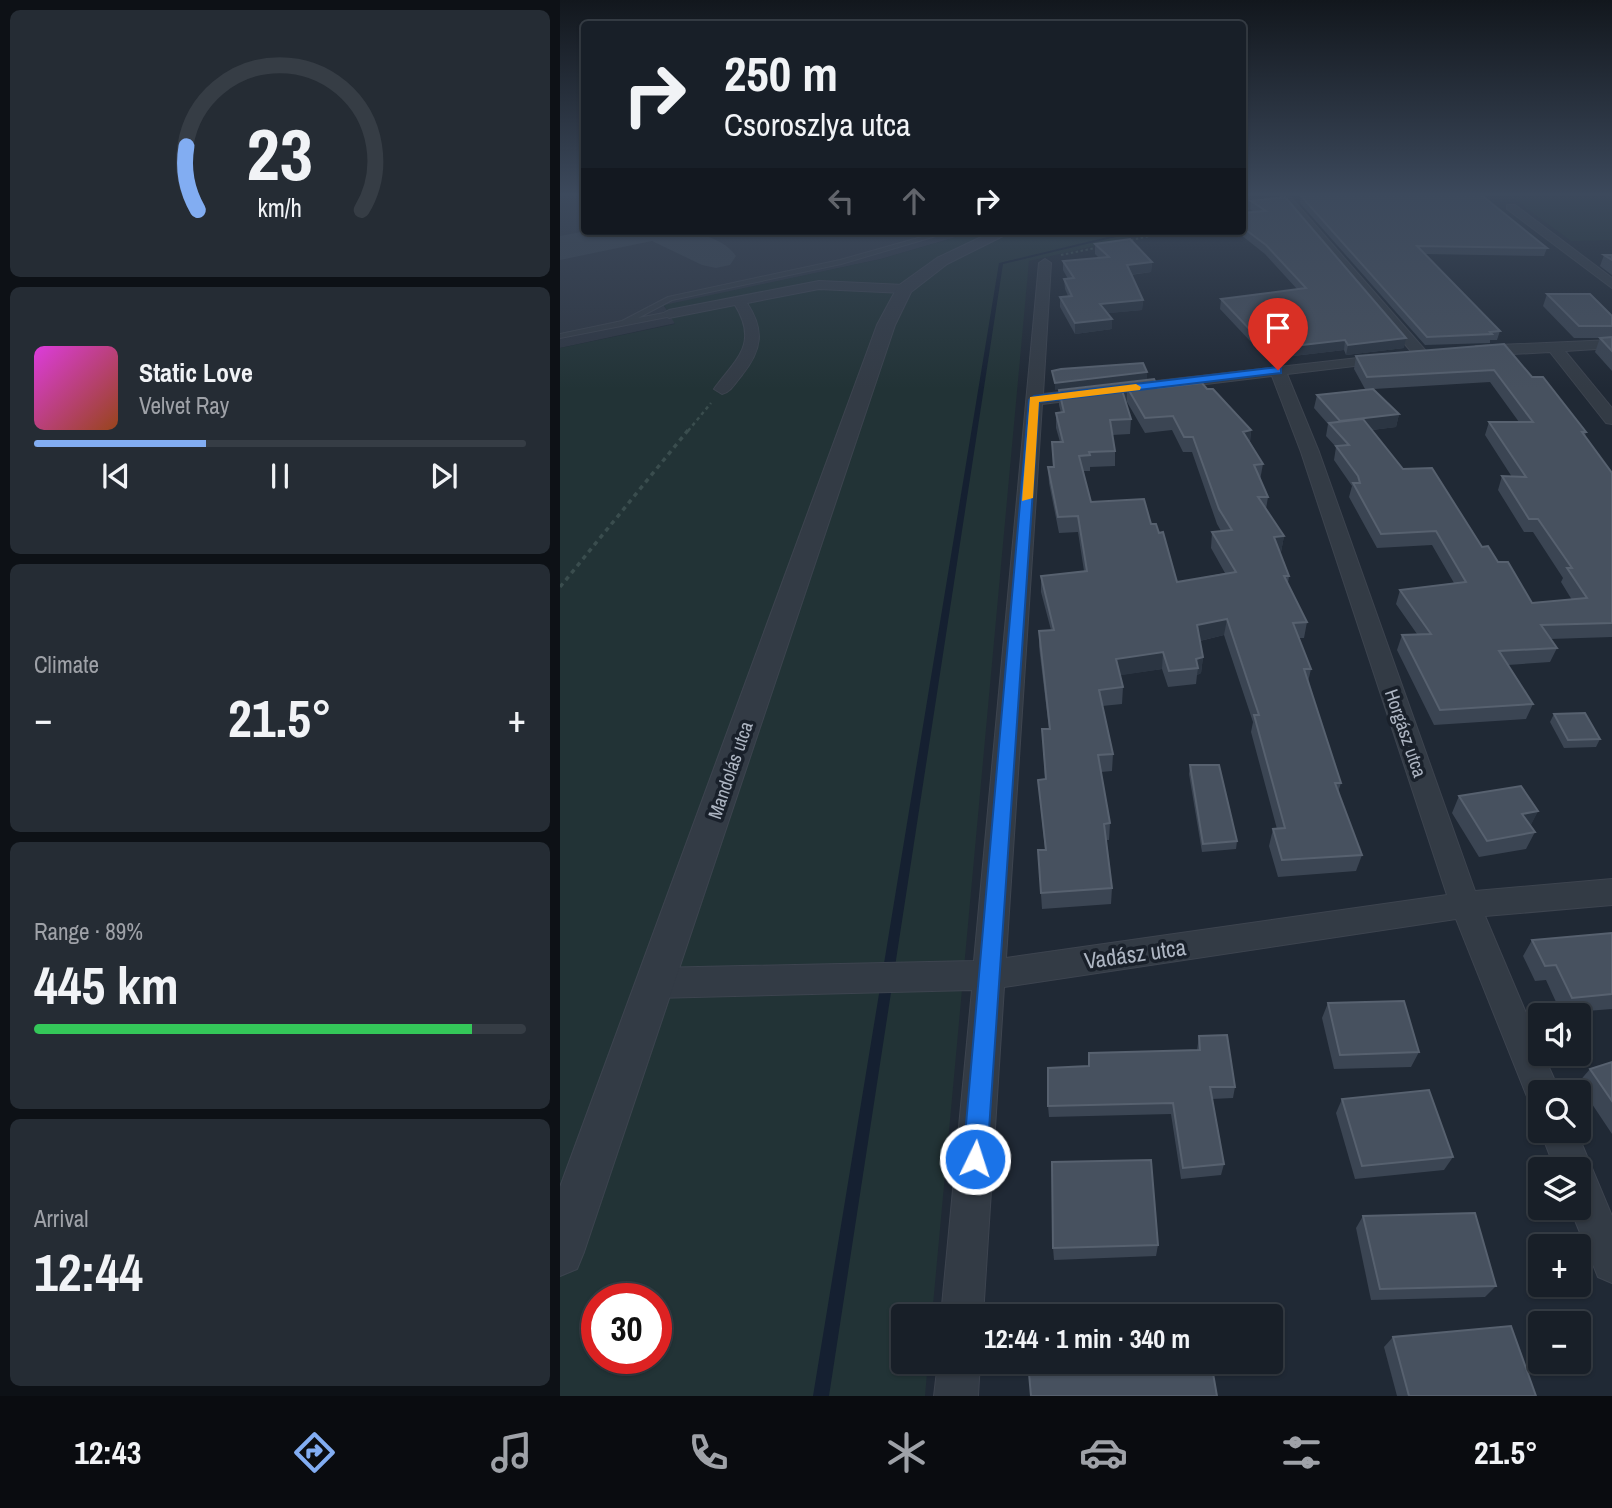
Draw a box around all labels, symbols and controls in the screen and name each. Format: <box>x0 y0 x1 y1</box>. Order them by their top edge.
text: 250 m <box>724 40 838 106</box>
icon: right <box>609 49 700 140</box>
text: Csoroszlya utca <box>724 103 911 146</box>
text: 23 <box>247 105 313 203</box>
icon: left <box>822 182 860 220</box>
icon: ahead <box>895 182 933 220</box>
icon: right <box>968 182 1006 220</box>
text: km/h <box>258 190 302 224</box>
pin <box>1248 298 1308 370</box>
icon: arrive <box>1259 309 1297 347</box>
text: Static Love <box>139 355 253 390</box>
text: Velvet Ray <box>139 390 229 421</box>
icon: previous <box>97 457 135 495</box>
icon: pause <box>261 457 299 495</box>
icon: next <box>425 457 463 495</box>
text: Climate <box>34 649 99 680</box>
text: 21.5° <box>228 683 332 753</box>
street label: Horgász utca <box>1379 685 1433 781</box>
text: − <box>34 693 52 744</box>
text: + <box>508 693 526 744</box>
street label: Mandolás utca <box>701 718 759 822</box>
text: Range · 89% <box>34 916 143 947</box>
street label: Vadász utca <box>1082 931 1188 976</box>
text: 445 km <box>34 950 179 1020</box>
map controls <box>1528 1003 1591 1374</box>
button: sound <box>1528 1003 1591 1066</box>
button: search <box>1528 1080 1591 1143</box>
position arrow <box>938 1122 1012 1196</box>
button: layers <box>1528 1157 1591 1220</box>
text: Arrival <box>34 1203 89 1234</box>
button: + <box>1528 1234 1591 1297</box>
text: 12:44 <box>34 1237 143 1307</box>
speed limit sign: 30 <box>581 1283 672 1374</box>
button: − <box>1528 1311 1591 1374</box>
text: 12:44 · 1 min · 340 m <box>984 1321 1190 1356</box>
icon: directions <box>290 1428 339 1477</box>
icon: music <box>487 1428 536 1477</box>
icon: phone <box>684 1428 733 1477</box>
icon: climate <box>882 1428 931 1477</box>
icon: car <box>1079 1428 1128 1477</box>
icon: filters <box>1277 1428 1326 1477</box>
text: 12:43 <box>74 1431 141 1474</box>
text: 21.5° <box>1474 1431 1538 1474</box>

